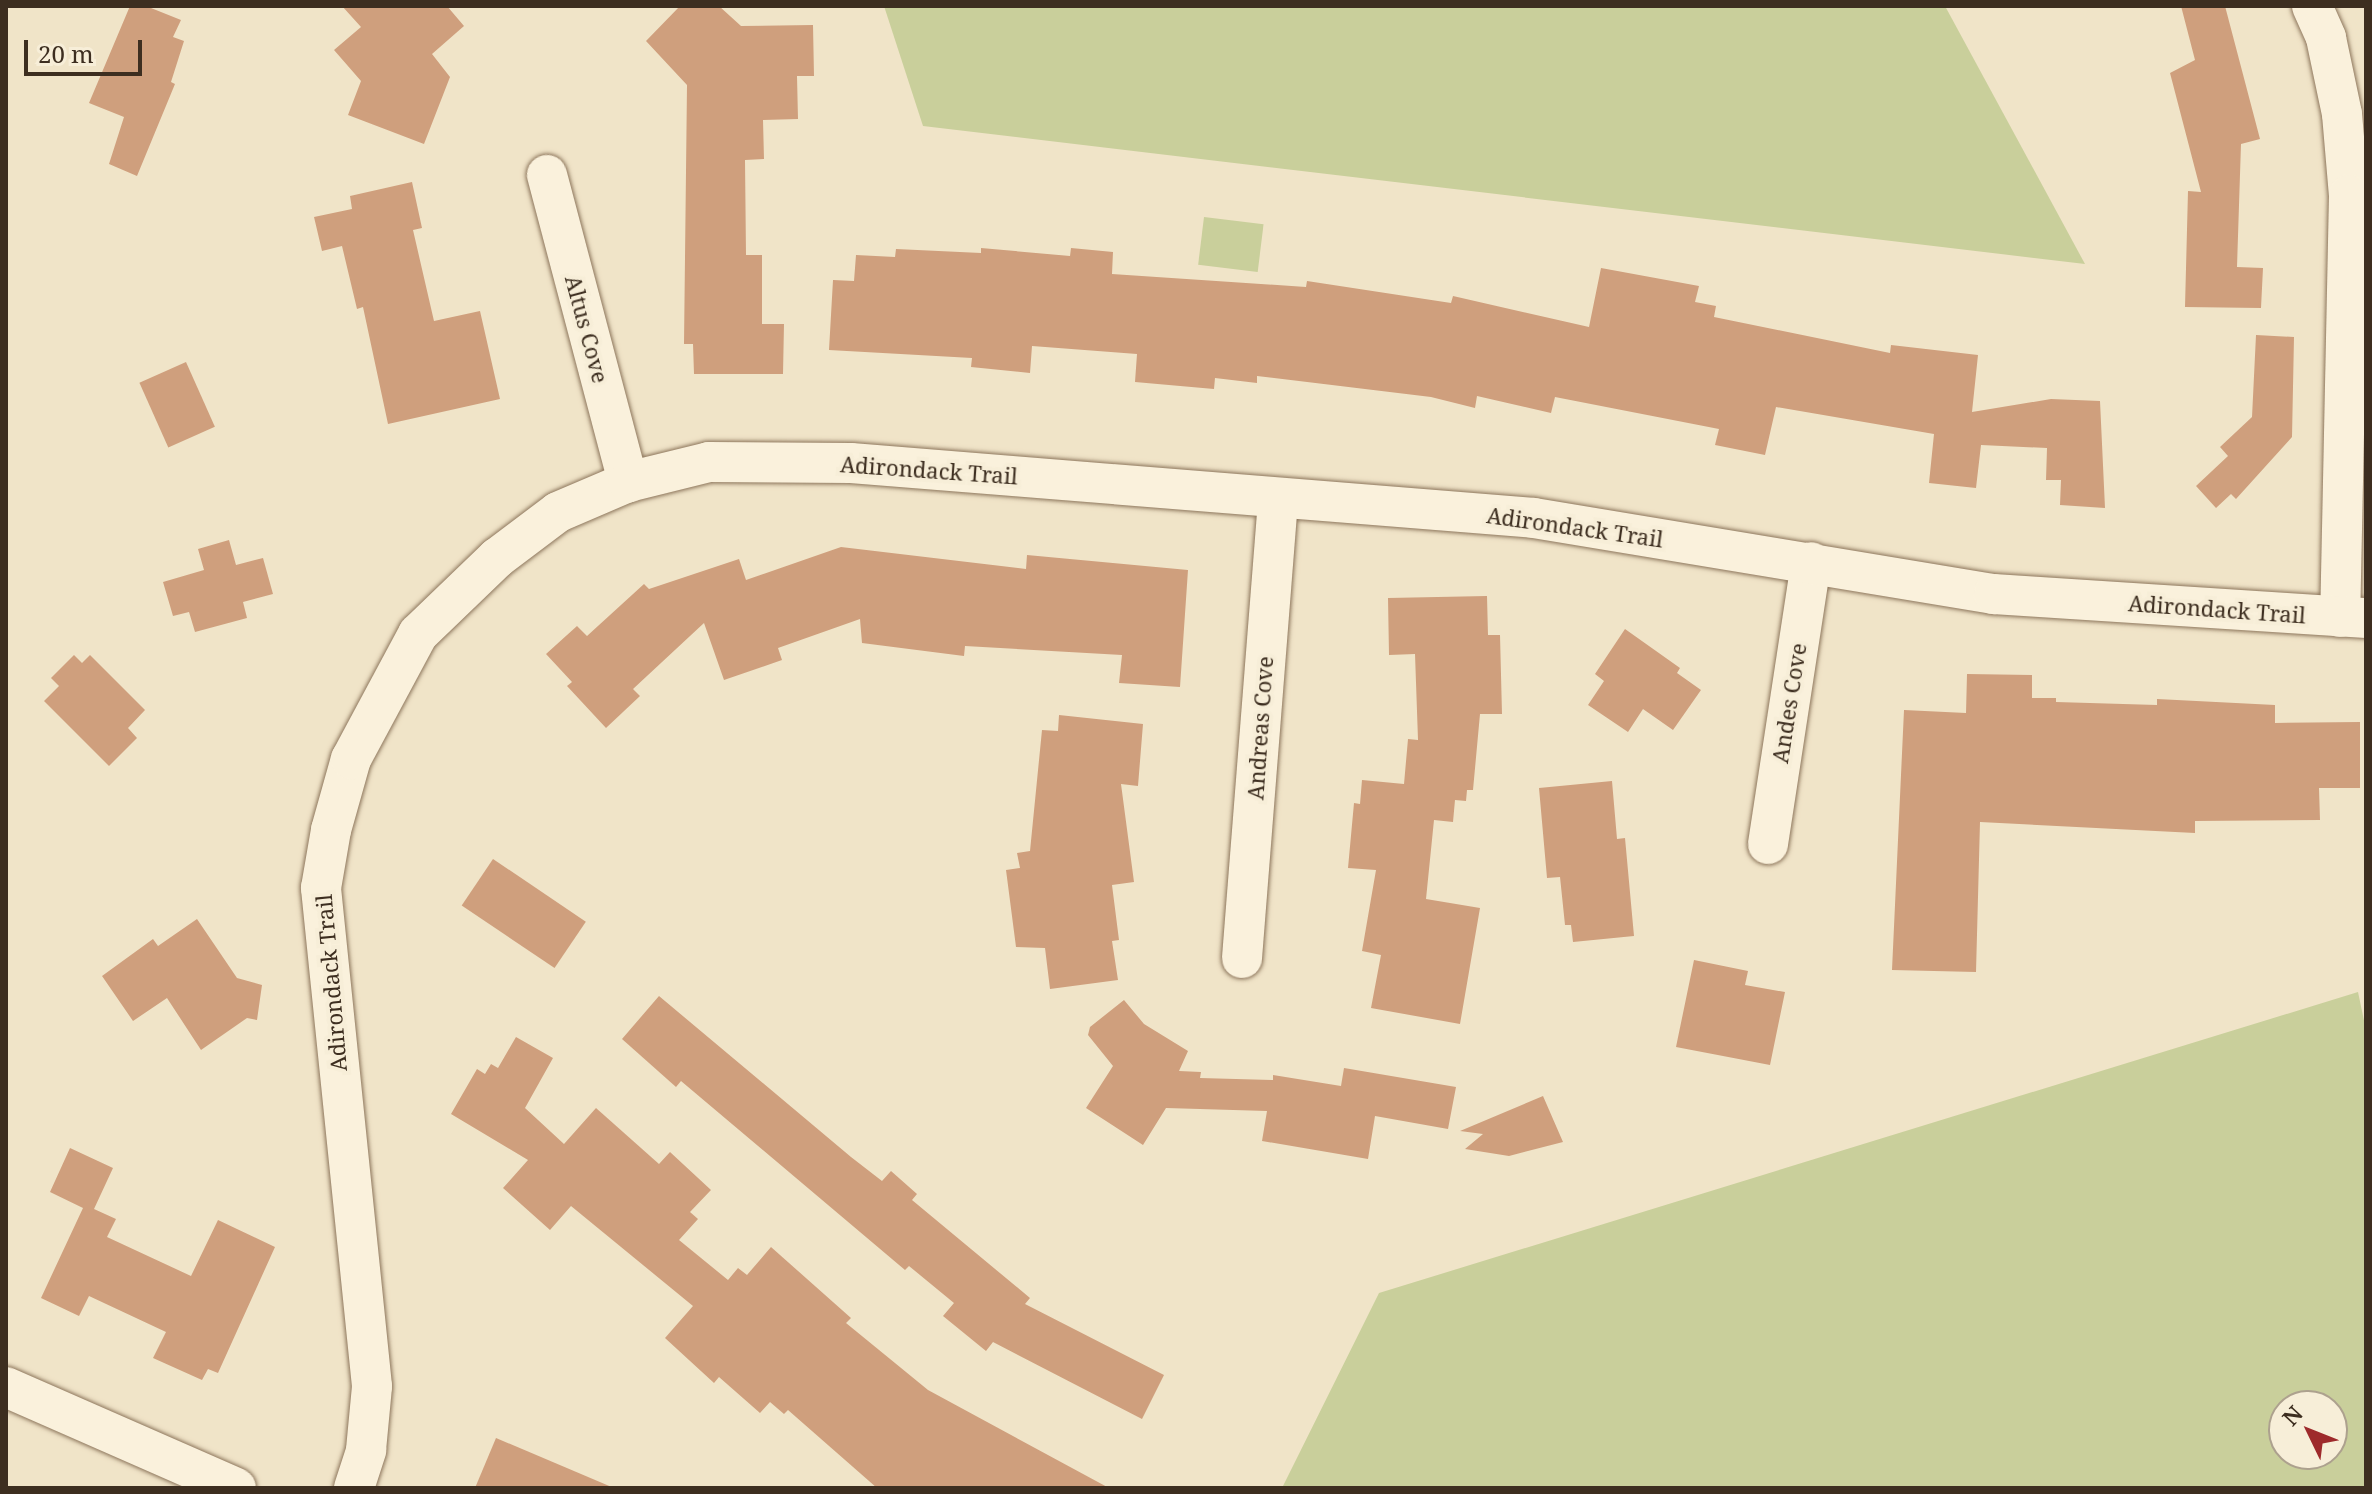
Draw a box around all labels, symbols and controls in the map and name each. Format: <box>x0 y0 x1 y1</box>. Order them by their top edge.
scale bar <box>28 24 146 74</box>
text: 20 m <box>38 37 94 70</box>
street label: Altus Cove <box>560 272 614 386</box>
street label: Adirondack Trail <box>839 451 1019 489</box>
street label: Adirondack Trail <box>1485 502 1665 552</box>
street label: Adirondack Trail <box>2127 590 2307 628</box>
street label: Andes Cove <box>1766 641 1812 765</box>
street label: Andreas Cove <box>1242 655 1278 801</box>
street label: Adirondack Trail <box>310 893 352 1073</box>
north arrow <box>2268 1390 2348 1470</box>
text: N <box>2275 1398 2309 1432</box>

